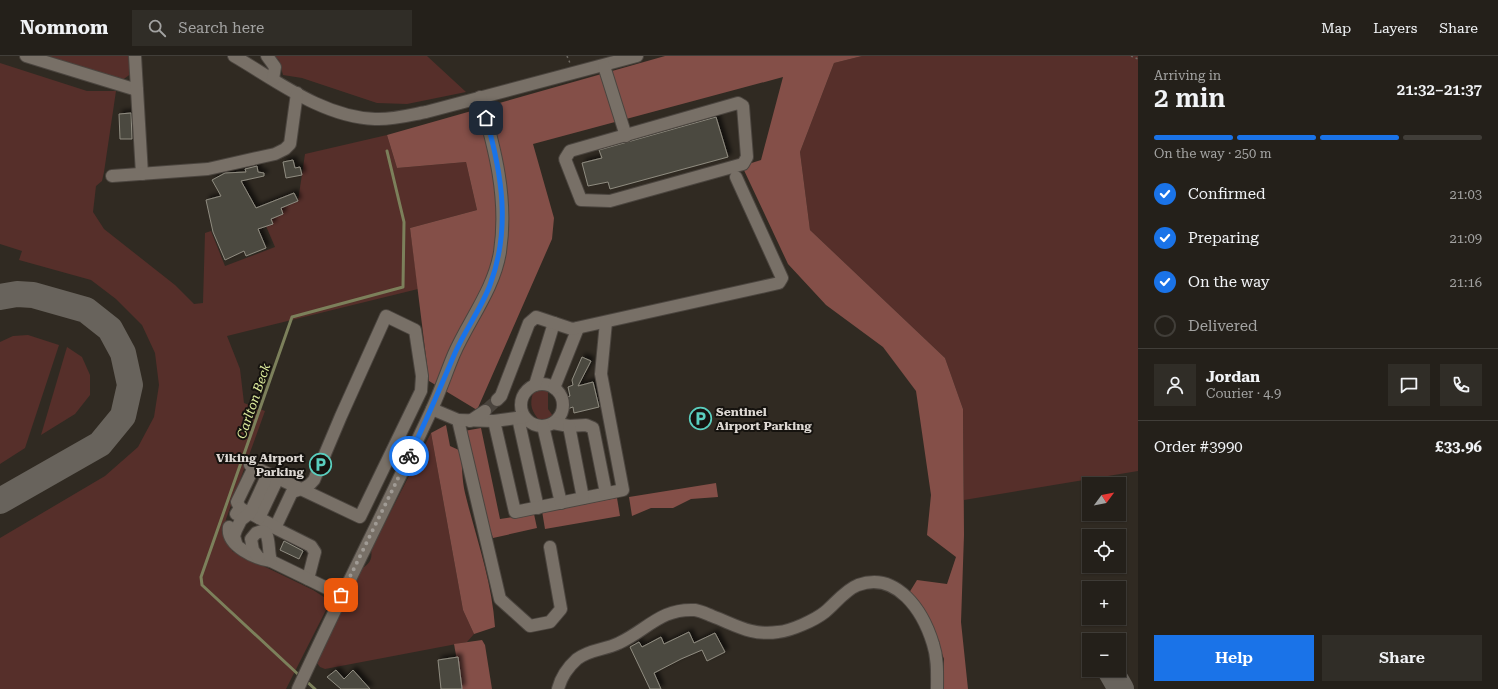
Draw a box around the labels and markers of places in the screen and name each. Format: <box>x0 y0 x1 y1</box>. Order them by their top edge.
pin <box>469 101 503 135</box>
place label: Sentinel Airport Parking <box>716 405 812 433</box>
parking icon: Sentinel Airport Parking <box>687 406 713 432</box>
place label: Viking Airport Parking <box>216 451 305 479</box>
parking icon: Viking Airport Parking <box>307 452 333 478</box>
pin <box>324 578 358 612</box>

